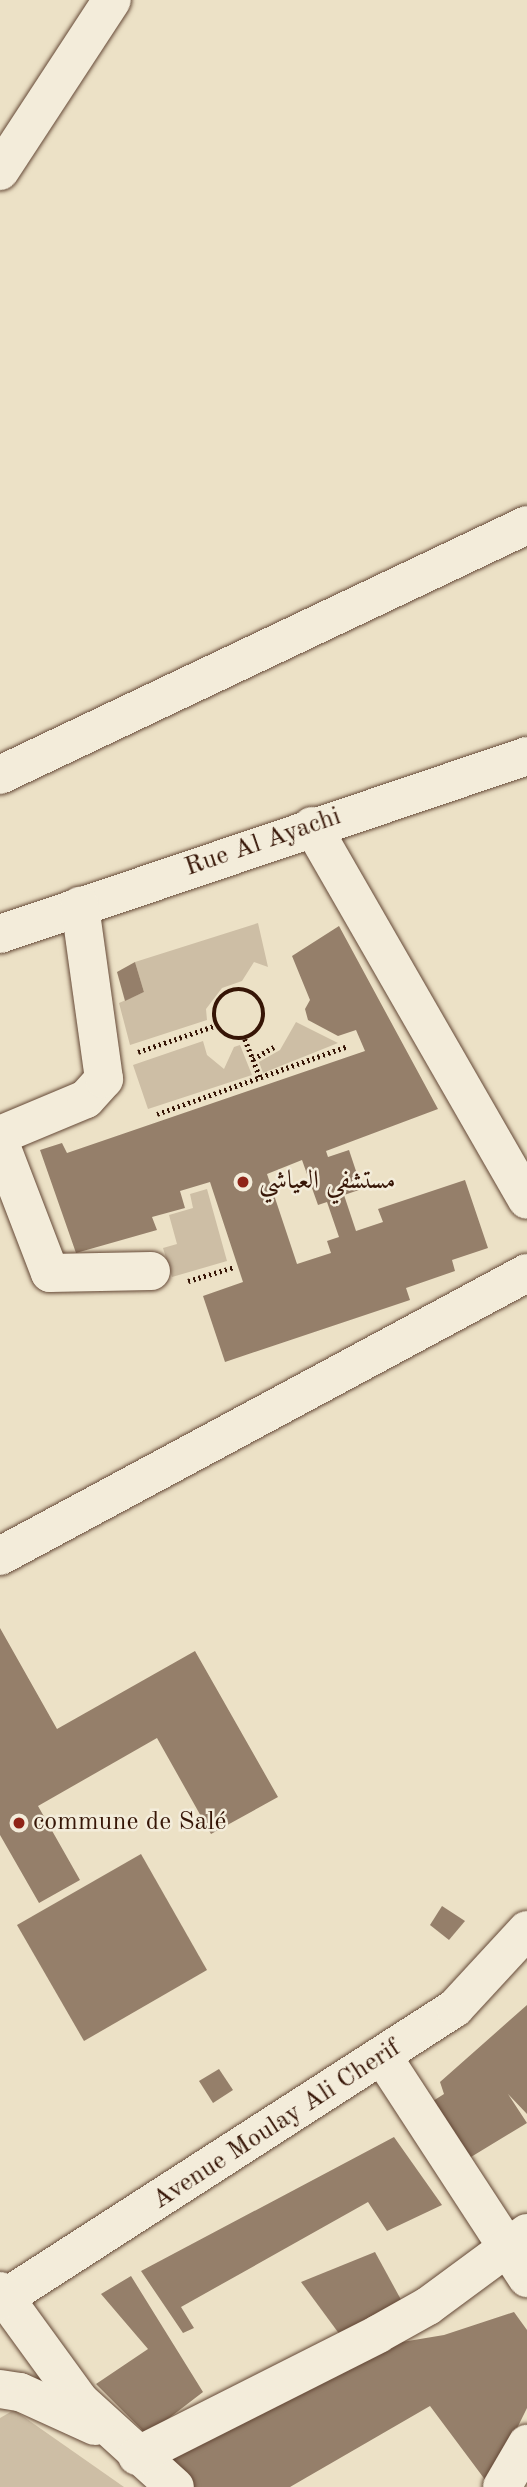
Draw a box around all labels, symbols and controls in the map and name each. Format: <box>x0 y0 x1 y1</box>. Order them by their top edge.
street label: Rue Al Ayachi <box>181 802 345 884</box>
place label: مستشفي العياشي <box>259 1166 396 1198</box>
marker: مستشفي العياشي <box>233 1172 253 1192</box>
place label: commune de Salé <box>33 1807 226 1839</box>
marker: commune de Salé <box>11 1815 27 1831</box>
street label: Avenue Moulay Ali Cherif <box>147 2033 407 2217</box>

